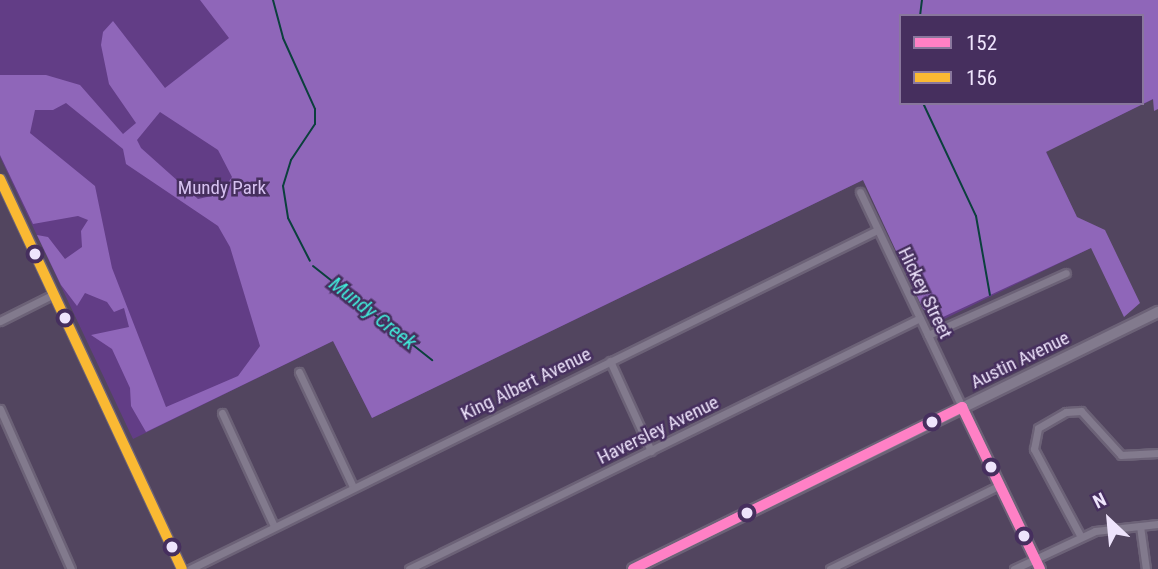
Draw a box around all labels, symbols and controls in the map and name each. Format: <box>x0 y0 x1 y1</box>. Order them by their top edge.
legend <box>899 14 1144 105</box>
text: 152 <box>966 31 997 55</box>
text: 156 <box>966 66 997 90</box>
park label: Mundy Park <box>178 177 266 199</box>
street label: Hickey Street <box>893 244 957 342</box>
unlabelled marker <box>28 247 42 261</box>
water label: Mundy Creek <box>324 271 422 355</box>
unlabelled marker <box>58 311 72 325</box>
street label: Austin Avenue <box>967 326 1073 394</box>
street label: King Albert Avenue <box>457 343 595 425</box>
street label: Haversley Avenue <box>594 391 722 469</box>
unlabelled marker <box>925 415 939 429</box>
unlabelled marker <box>984 460 998 474</box>
north arrow <box>1074 485 1144 555</box>
text: N <box>1089 488 1110 514</box>
unlabelled marker <box>740 506 754 520</box>
unlabelled marker <box>1017 529 1031 543</box>
unlabelled marker <box>165 540 179 554</box>

